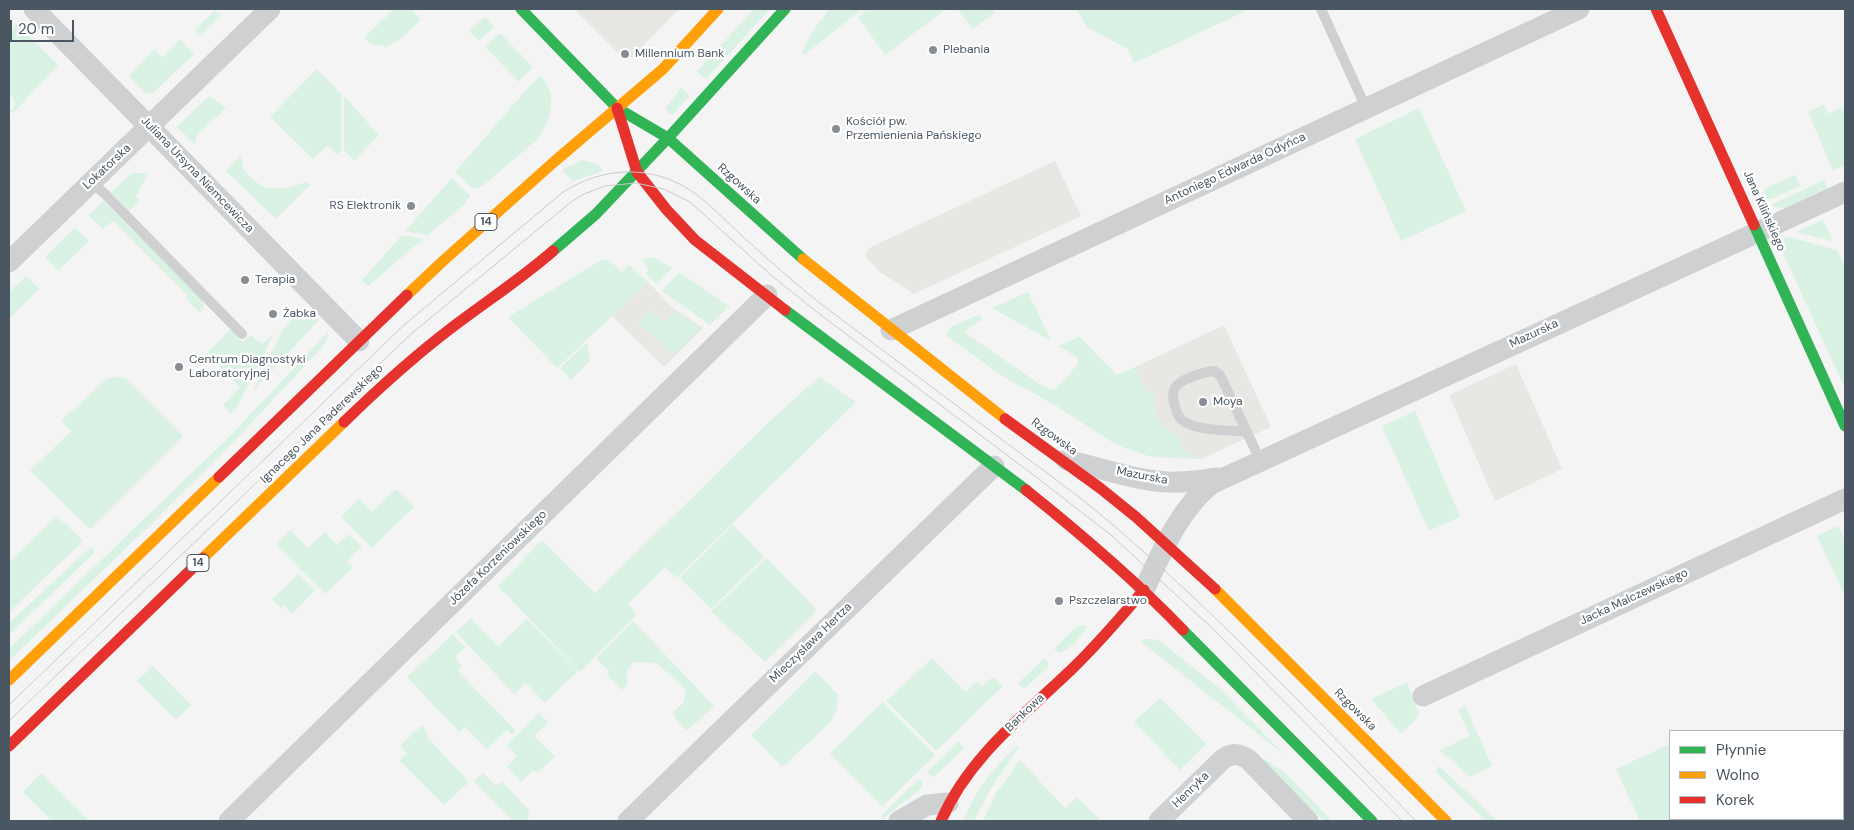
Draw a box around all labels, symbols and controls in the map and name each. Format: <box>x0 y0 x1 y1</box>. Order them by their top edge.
scale bar <box>12 10 76 42</box>
text: 20 m <box>18 19 54 39</box>
place label: Plebania <box>943 43 990 57</box>
marker: Plebania <box>927 44 939 56</box>
place label: Millennium Bank <box>635 47 724 61</box>
marker: Millennium Bank <box>619 48 631 60</box>
street label: Juliana Ursyna Niemcewicza <box>138 114 256 236</box>
place label: Kościół pw. Przemienienia Pańskiego <box>846 115 982 143</box>
marker: Kościół pw. Przemienienia Pańskiego <box>830 123 842 135</box>
street label: Antoniego Edwarda Odyńca <box>1162 130 1308 208</box>
street label: Lokatorska <box>80 141 134 193</box>
street label: Rzgowska <box>714 161 764 207</box>
street label: Jana Kilińskiego <box>1740 168 1788 254</box>
place label: RS Elektronik <box>330 199 401 213</box>
marker: RS Elektronik <box>405 200 417 212</box>
road number: 14 <box>475 213 497 230</box>
place label: Terapia <box>255 273 295 287</box>
marker: Terapia <box>239 274 251 286</box>
place label: Żabka <box>283 307 316 321</box>
marker: Żabka <box>267 308 279 320</box>
street label: Mazurska <box>1507 316 1561 352</box>
place label: Centrum Diagnostyki Laboratoryjnej <box>189 353 306 381</box>
marker: Centrum Diagnostyki Laboratoryjnej <box>173 361 185 373</box>
street label: Ignacego Jana Paderewskiego <box>258 361 386 487</box>
place label: Moya <box>1213 395 1243 409</box>
marker: Moya <box>1197 396 1209 408</box>
street label: Rzgowska <box>1028 415 1080 459</box>
street label: Mazurska <box>1115 464 1169 488</box>
street label: Józefa Korzeniowskiego <box>446 507 550 609</box>
road number: 14 <box>187 554 209 572</box>
street label: Jacka Malczewskiego <box>1578 566 1690 628</box>
place label: Pszczelarstwo <box>1069 594 1147 608</box>
marker: Pszczelarstwo <box>1053 595 1065 607</box>
street label: Mieczysława Hertza <box>767 600 855 686</box>
street label: Rzgowska <box>1331 686 1379 734</box>
street label: Bankowa <box>1003 691 1047 735</box>
legend <box>1669 730 1844 820</box>
text: Płynnie <box>1716 740 1766 760</box>
text: Wolno <box>1716 765 1760 785</box>
street label: Henryka <box>1170 769 1212 811</box>
text: Korek <box>1716 790 1755 810</box>

